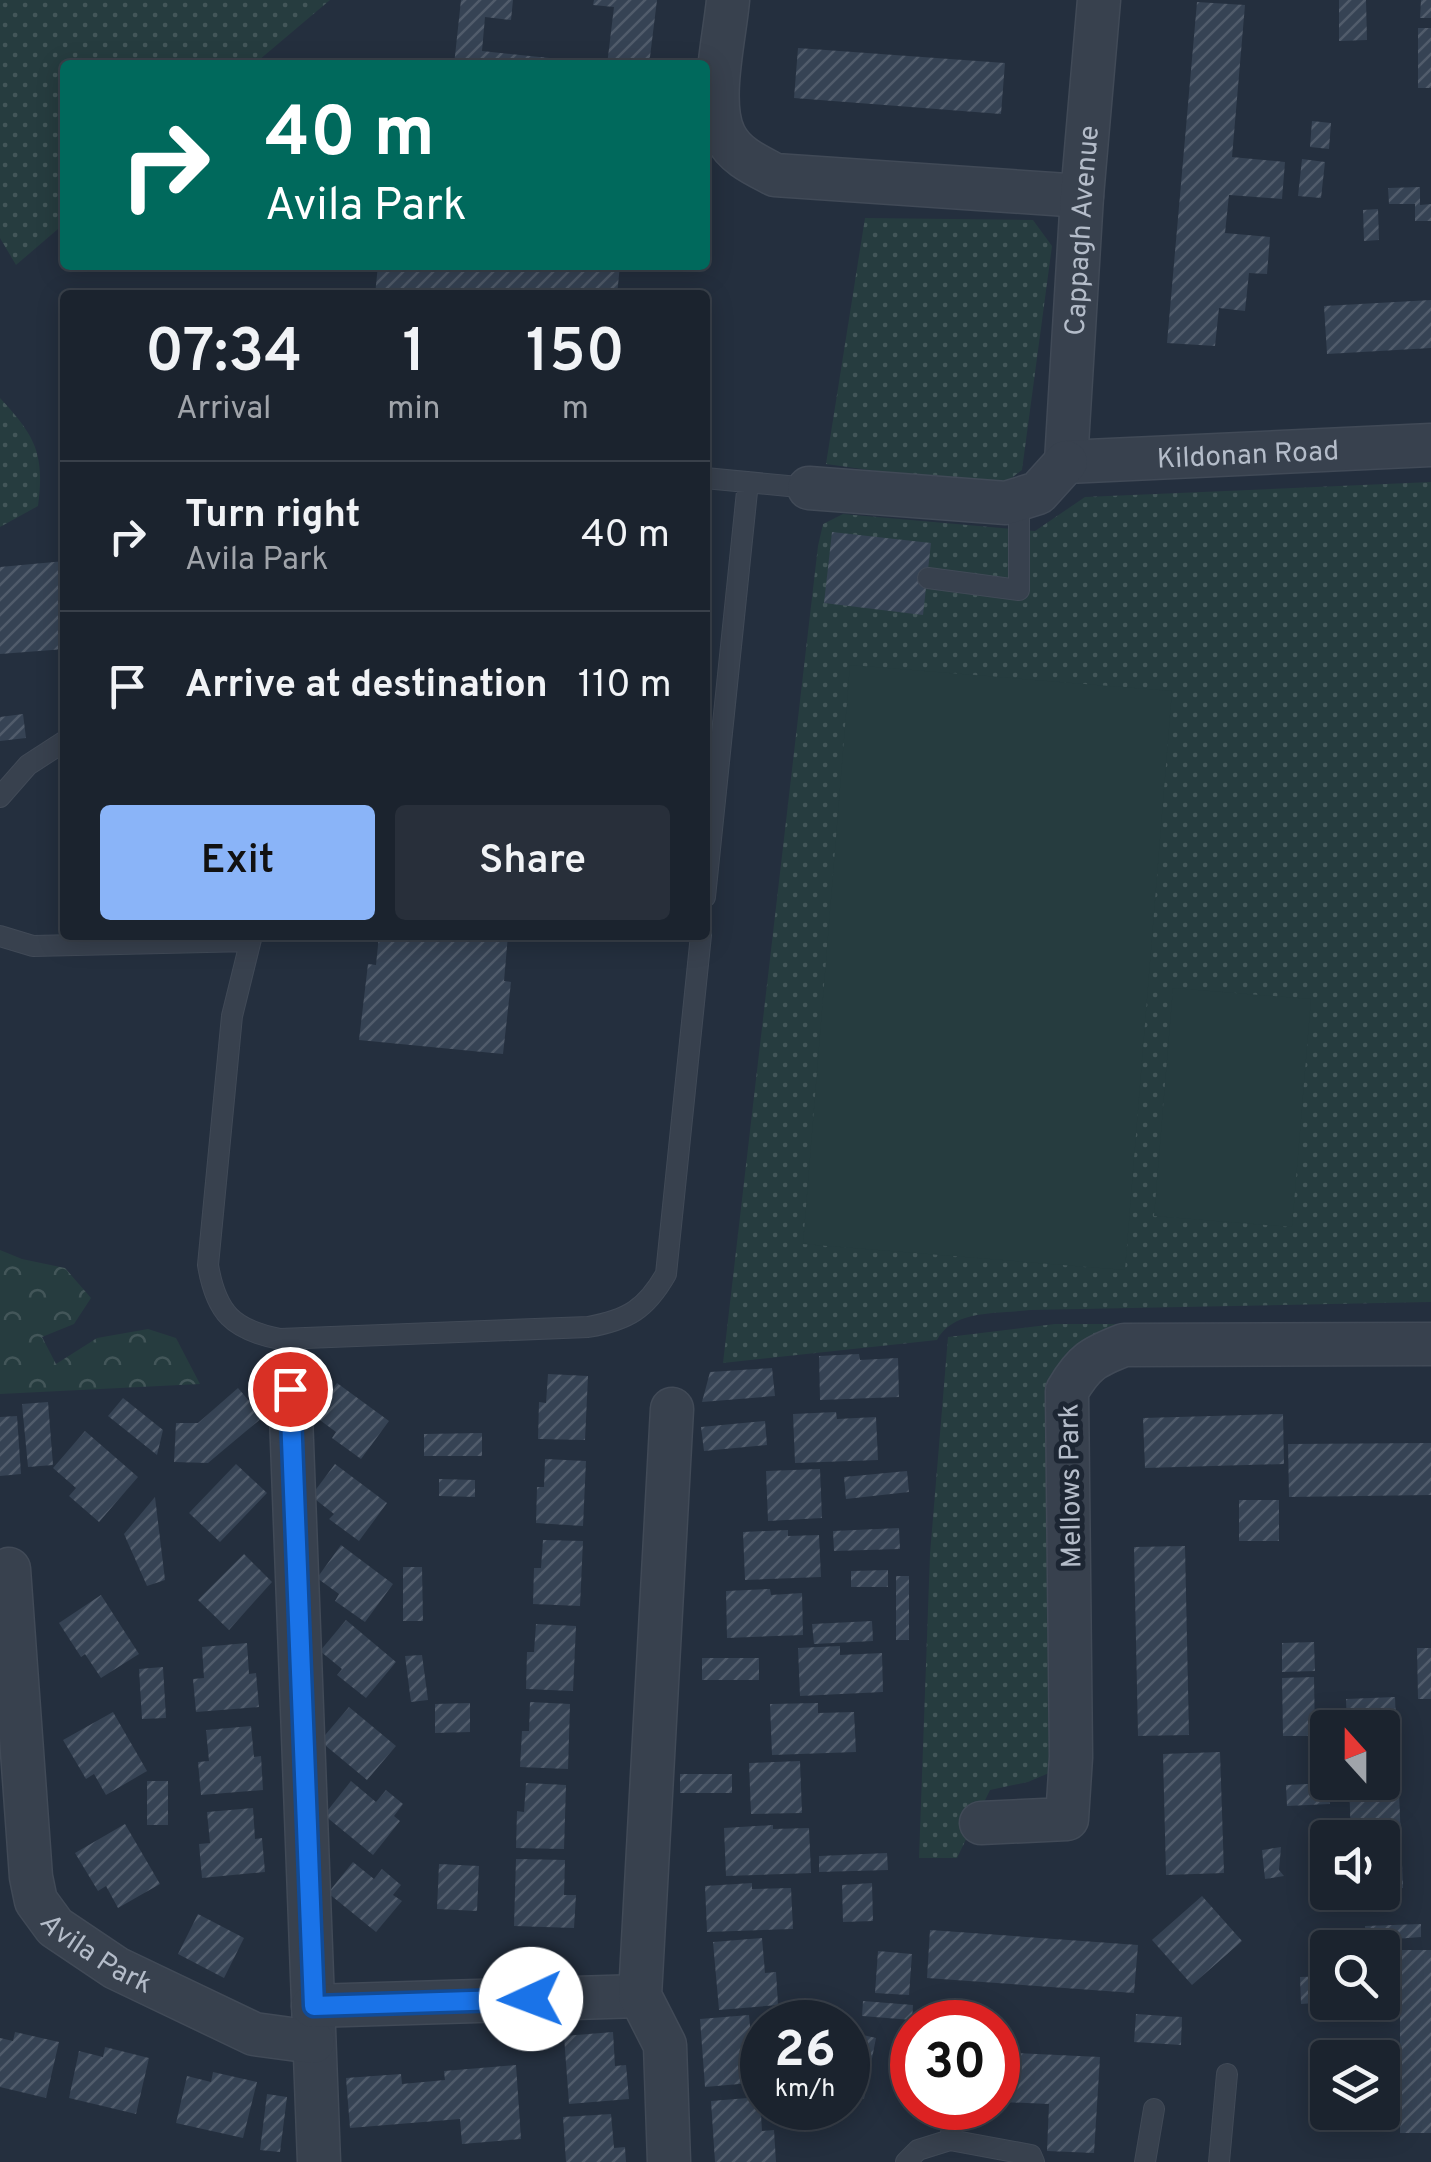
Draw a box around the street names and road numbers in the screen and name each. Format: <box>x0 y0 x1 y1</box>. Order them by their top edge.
street label: Cappagh Avenue <box>1059 124 1109 337</box>
street label: Kildonan Road <box>1156 434 1340 479</box>
street label: Mellows Park <box>1053 1403 1091 1569</box>
street label: Avila Park <box>30 1907 157 2004</box>

